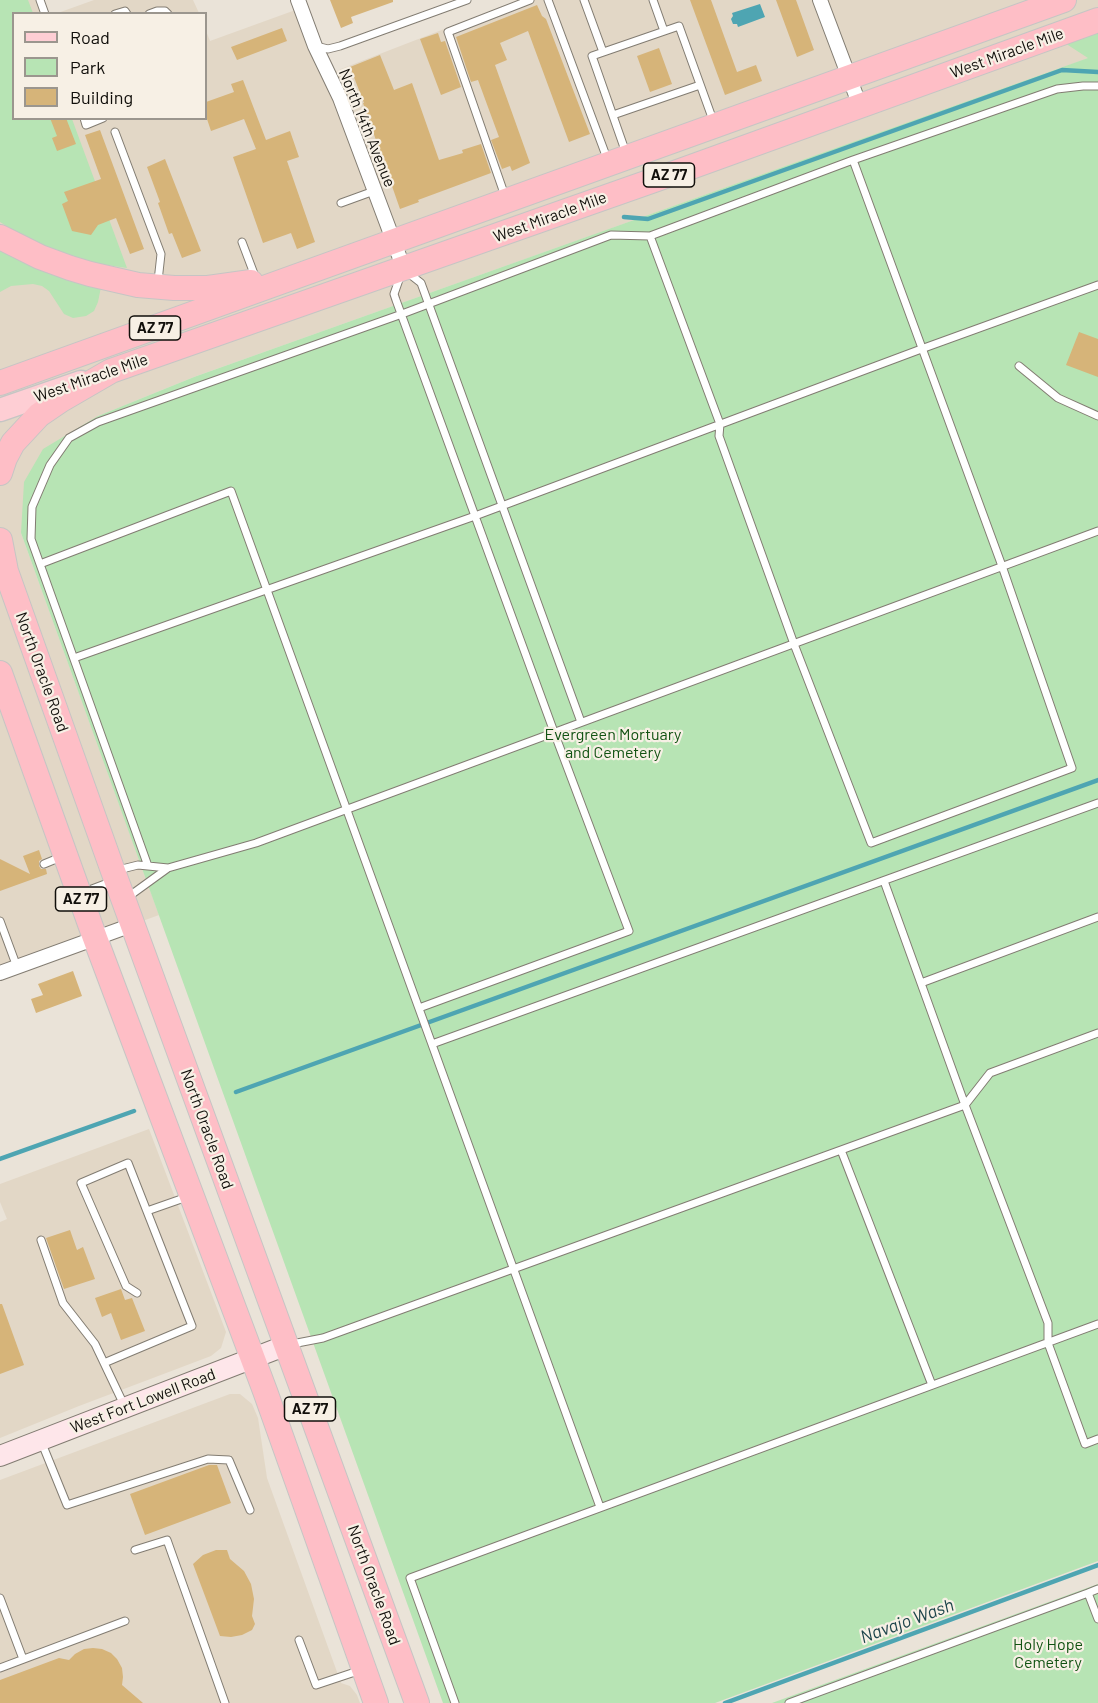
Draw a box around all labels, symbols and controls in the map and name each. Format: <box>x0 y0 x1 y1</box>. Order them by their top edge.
legend <box>12 12 207 120</box>
street label: West Miracle Mile <box>948 24 1066 82</box>
text: Road <box>70 26 110 48</box>
text: Park <box>70 56 105 78</box>
street label: North 14th Avenue <box>334 66 400 190</box>
text: Building <box>70 86 133 108</box>
road number: AZ 77 <box>644 163 694 187</box>
street label: West Miracle Mile <box>491 188 609 246</box>
road number: AZ 77 <box>130 316 180 340</box>
street label: West Miracle Mile <box>31 350 151 406</box>
street label: North Oracle Road <box>11 609 73 735</box>
park label: Evergreen Mortuary and Cemetery <box>545 725 681 763</box>
road number: AZ 77 <box>56 887 106 911</box>
street label: North Oracle Road <box>176 1066 238 1192</box>
street label: West Fort Lowell Road <box>68 1364 218 1438</box>
road number: AZ 77 <box>284 1397 336 1421</box>
street label: North Oracle Road <box>343 1522 405 1648</box>
water label: Navajo Wash <box>857 1594 957 1648</box>
park label: Holy Hope Cemetery <box>1013 1635 1083 1673</box>

